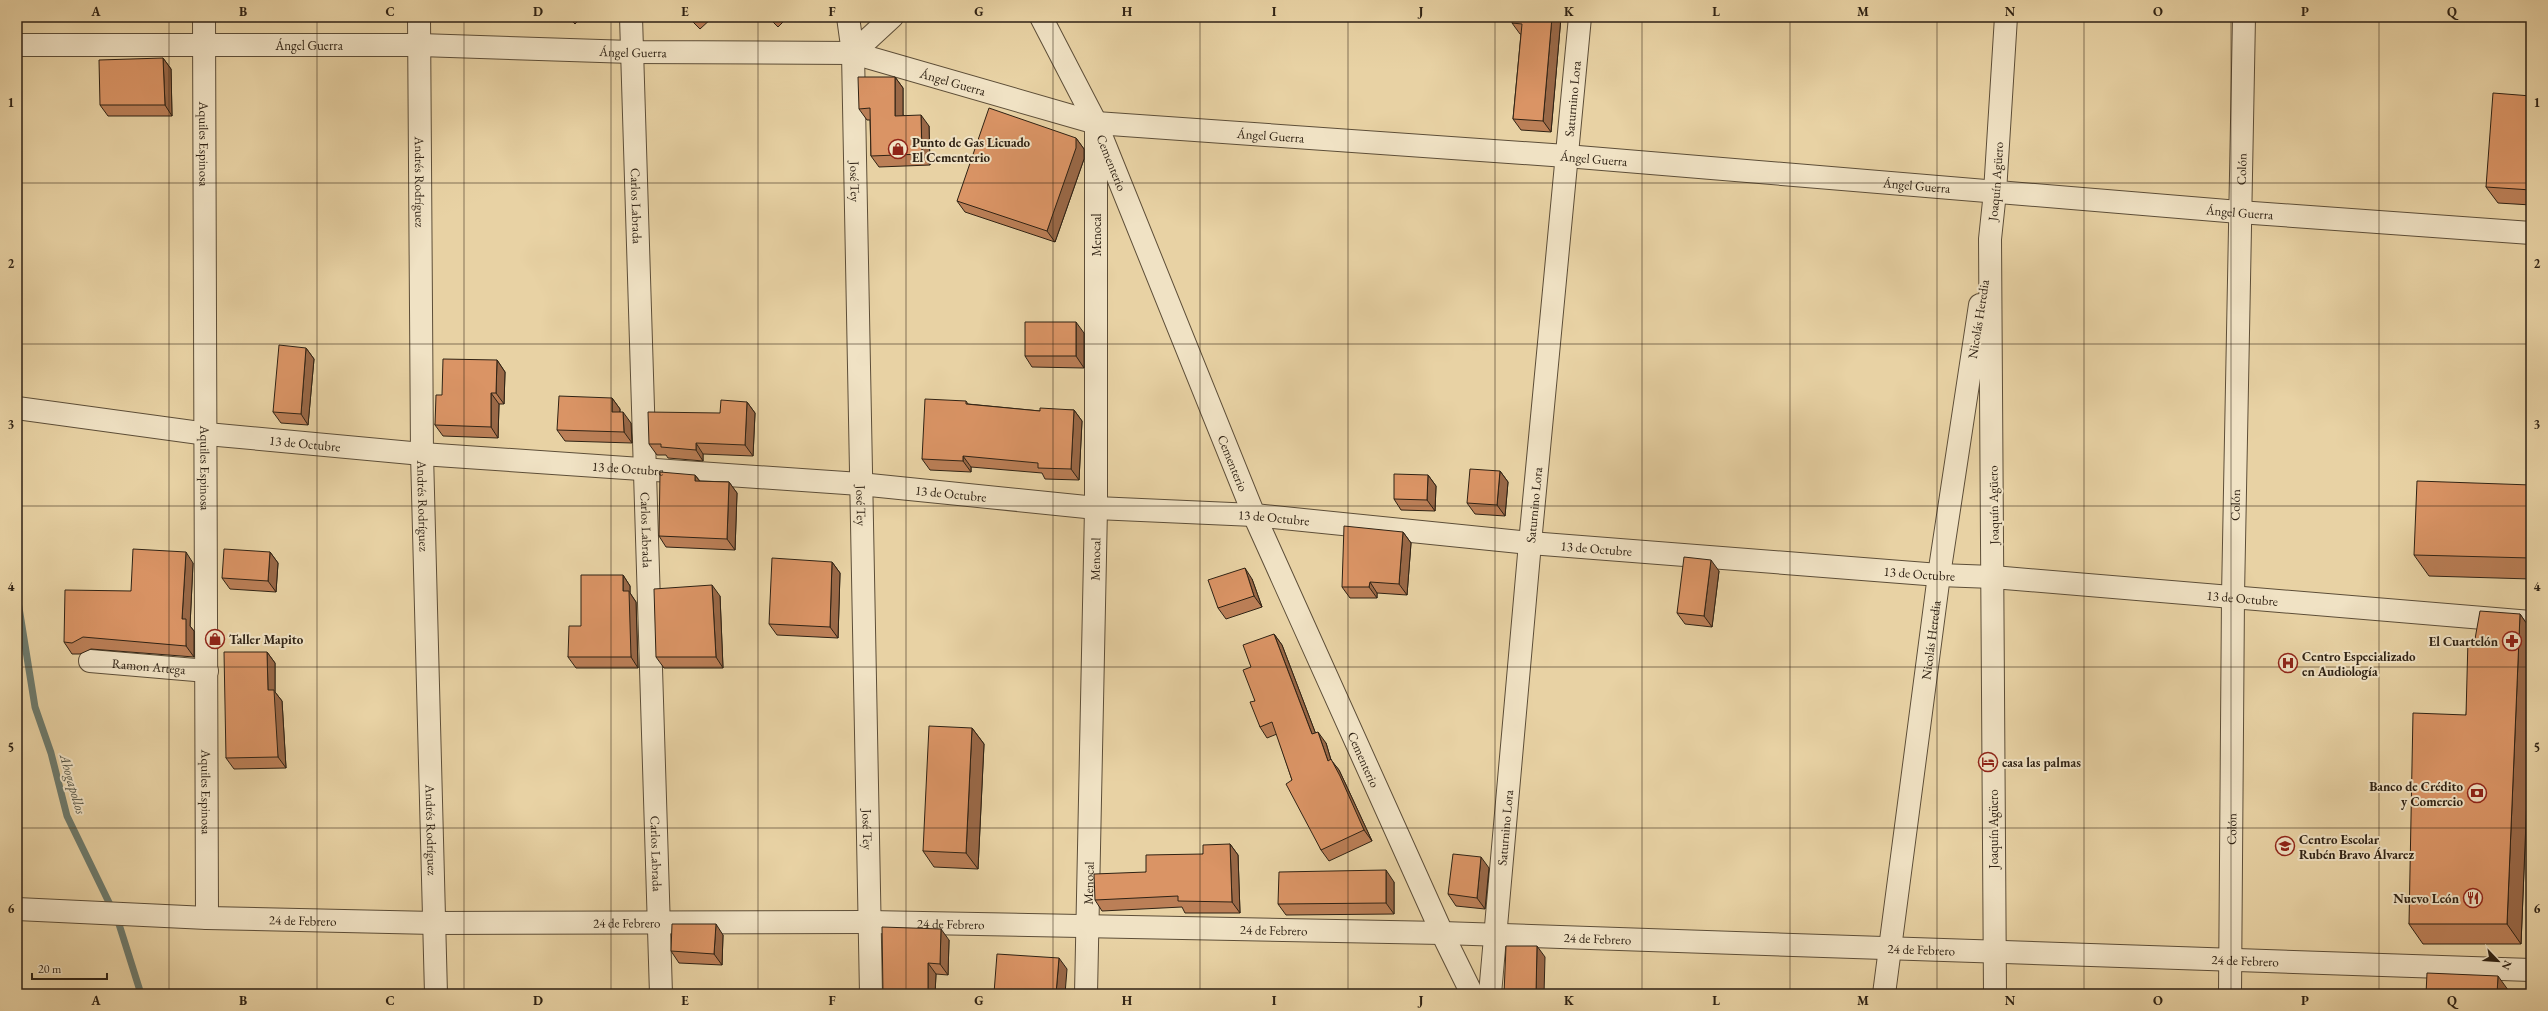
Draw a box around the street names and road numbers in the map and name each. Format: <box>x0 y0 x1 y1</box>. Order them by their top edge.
street label: Ángel Guerra <box>274 37 344 54</box>
street label: Ángel Guerra <box>598 43 668 61</box>
street label: Saturnino Lora <box>1561 59 1585 137</box>
street label: Ángel Guerra <box>917 64 988 100</box>
street label: Aquiles Espinosa <box>195 100 213 187</box>
street label: Ángel Guerra <box>1235 125 1306 147</box>
street label: Cementerio <box>1092 132 1130 193</box>
street label: Andrés Rodríguez <box>411 135 428 228</box>
street label: Joaquín Agüero <box>1984 141 2007 223</box>
street label: Ángel Guerra <box>1558 148 1629 170</box>
street label: Colón <box>2233 153 2250 185</box>
street label: José Tey <box>846 160 864 203</box>
street label: Carlos Labrada <box>627 168 646 245</box>
street label: Ángel Guerra <box>1881 174 1952 197</box>
street label: Ángel Guerra <box>2204 201 2275 223</box>
street label: Menocal <box>1088 213 1105 257</box>
street label: Nicolás Heredia <box>1964 278 1993 360</box>
street label: Aquiles Espinosa <box>196 424 214 511</box>
street label: 13 de Octubre <box>268 432 341 455</box>
street label: Cementerio <box>1214 432 1252 494</box>
street label: 13 de Octubre <box>591 458 664 480</box>
street label: Andrés Rodríguez <box>413 459 433 552</box>
street label: Joaquín Agüero <box>1984 465 2003 546</box>
street label: Saturnino Lora <box>1522 466 1546 544</box>
street label: 13 de Octubre <box>914 482 987 506</box>
street label: José Tey <box>852 484 870 526</box>
street label: Colón <box>2226 489 2244 521</box>
street label: Carlos Labrada <box>637 492 656 569</box>
street label: 13 de Octubre <box>1238 506 1310 530</box>
street label: Menocal <box>1087 537 1104 581</box>
street label: 13 de Octubre <box>1560 537 1633 560</box>
street label: 13 de Octubre <box>1883 563 1955 585</box>
street label: 13 de Octubre <box>2206 587 2279 610</box>
street label: Nicolás Heredia <box>1917 599 1945 681</box>
street label: Ramon Artega <box>111 655 187 678</box>
street label: Cementerio <box>1343 729 1383 790</box>
street label: Aquiles Espinosa <box>197 748 215 835</box>
street label: Andrés Rodríguez <box>422 783 441 876</box>
street label: Saturnino Lora <box>1493 788 1517 866</box>
street label: Joaquín Agüero <box>1985 789 2002 870</box>
street label: José Tey <box>858 808 876 850</box>
street label: Colón <box>2223 813 2240 845</box>
street label: Carlos Labrada <box>647 815 666 893</box>
street label: Menocal <box>1080 861 1098 905</box>
street label: 24 de Febrero <box>269 911 337 930</box>
street label: 24 de Febrero <box>593 914 661 932</box>
street label: 24 de Febrero <box>917 915 985 933</box>
street label: 24 de Febrero <box>1240 921 1308 939</box>
street label: 24 de Febrero <box>1563 929 1632 948</box>
street label: 24 de Febrero <box>1887 940 1955 959</box>
street label: 24 de Febrero <box>2211 951 2279 970</box>

